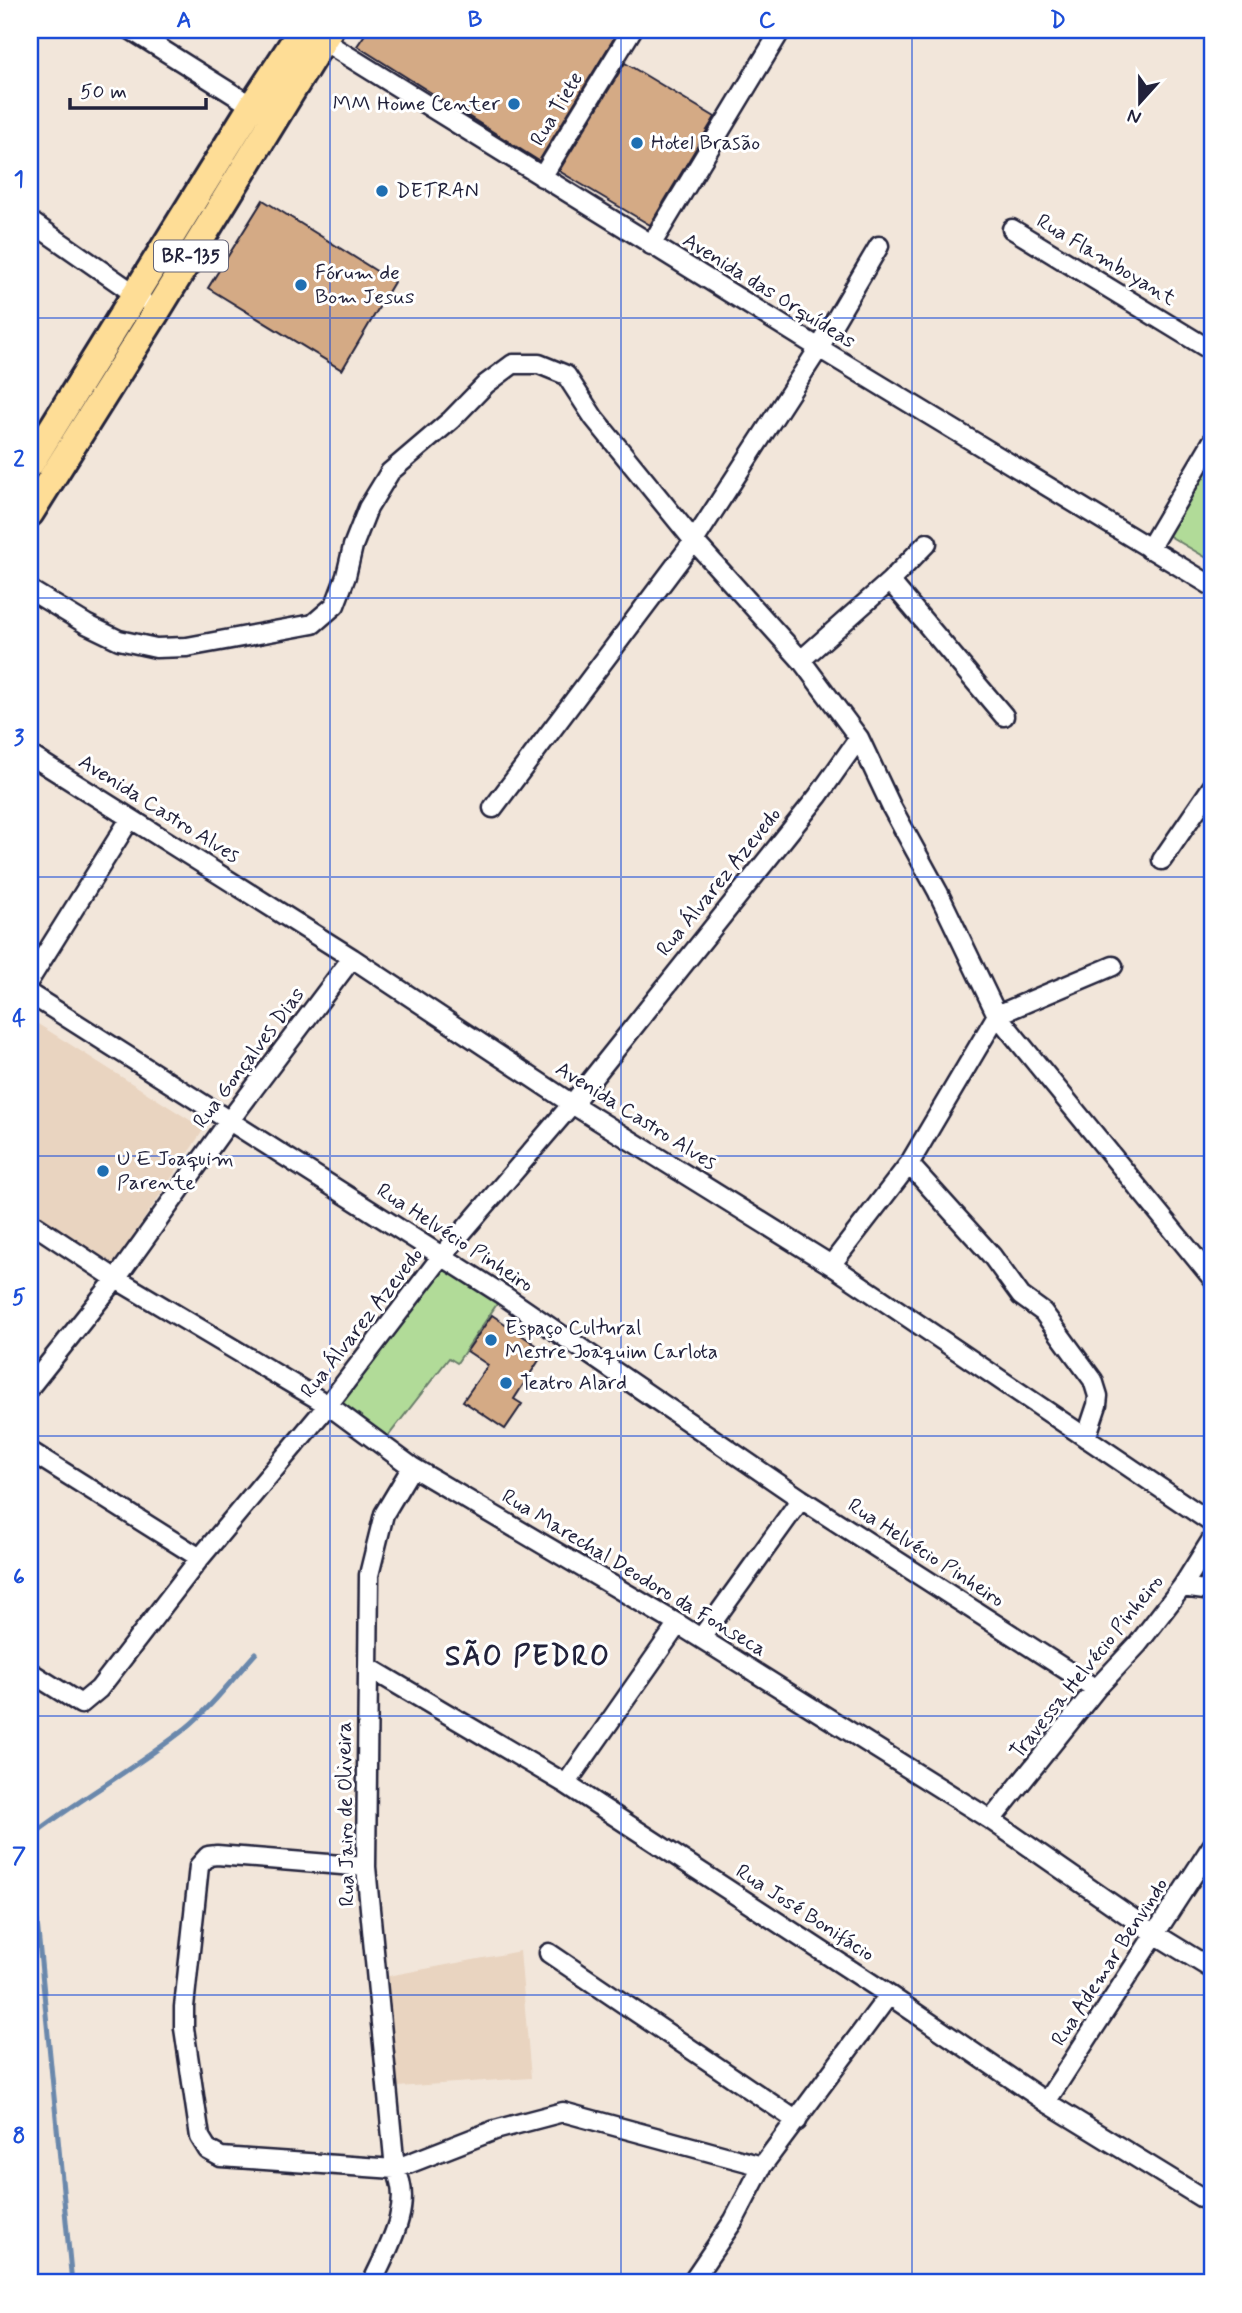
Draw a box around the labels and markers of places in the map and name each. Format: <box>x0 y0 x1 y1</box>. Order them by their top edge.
place label: MM Home Center <box>333 90 500 118</box>
marker: MM Home Center <box>506 96 522 112</box>
place label: Hotel Brasão <box>651 129 760 157</box>
marker: Hotel Brasão <box>629 135 645 151</box>
place label: DETRAN <box>396 177 479 205</box>
marker: DETRAN <box>374 183 390 199</box>
place label: Fórum de Bom Jesus <box>315 259 414 311</box>
marker: Fórum de Bom Jesus <box>293 277 309 293</box>
place label: U E Joaquim Parente <box>117 1145 234 1197</box>
marker: U E Joaquim Parente <box>95 1163 111 1179</box>
place label: Espaço Cultural Mestre Joaquim Carlota <box>505 1314 718 1366</box>
marker: Espaço Cultural Mestre Joaquim Carlota <box>483 1332 499 1348</box>
place label: Teatro Alard <box>520 1369 627 1397</box>
marker: Teatro Alard <box>498 1375 514 1391</box>

